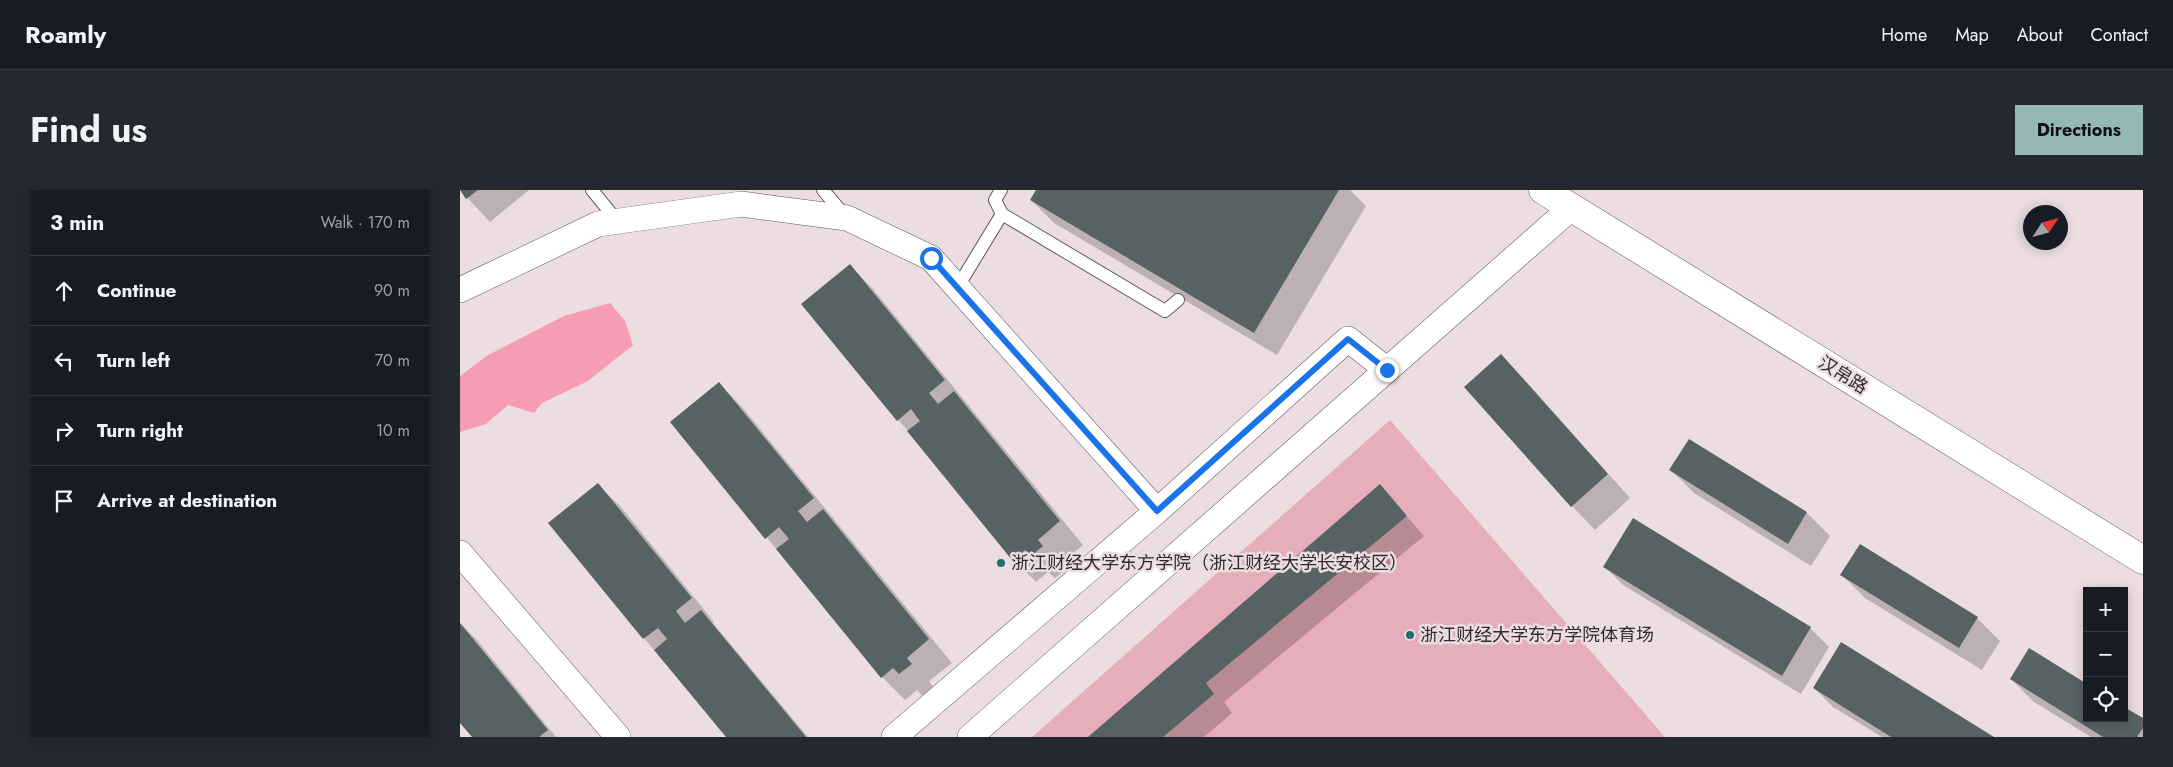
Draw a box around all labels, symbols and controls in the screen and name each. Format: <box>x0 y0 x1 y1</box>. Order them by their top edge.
text: Roamly <box>25 17 106 52</box>
text: Home <box>1881 22 1927 48</box>
text: Map <box>1955 22 1989 48</box>
text: About <box>2017 22 2062 48</box>
text: Contact <box>2090 22 2148 48</box>
text: Find us <box>30 105 147 155</box>
button: Directions <box>2015 105 2143 155</box>
north arrow <box>2023 205 2068 250</box>
text: 3 min <box>50 208 104 238</box>
text: Walk · 170 m <box>320 211 410 234</box>
route start <box>920 247 943 270</box>
icon: ahead <box>50 277 78 305</box>
text: Continue <box>97 277 176 304</box>
text: 90 m <box>374 279 410 302</box>
icon: left <box>50 347 78 375</box>
text: Turn left <box>97 347 170 374</box>
text: 70 m <box>375 349 410 372</box>
street label: 汉帛路 <box>1813 350 1873 400</box>
route end <box>1376 359 1399 382</box>
icon: right <box>50 417 78 445</box>
text: Turn right <box>97 417 183 444</box>
text: 10 m <box>376 419 410 442</box>
icon: arrive <box>50 487 78 515</box>
text: Arrive at destination <box>97 487 277 514</box>
place label: 浙江财经大学东方学院（浙江财经大学长安校区） <box>1011 550 1407 576</box>
marker: 浙江财经大学东方学院（浙江财经大学长安校区） <box>995 557 1007 569</box>
map controls <box>2083 587 2128 722</box>
button: + <box>2083 587 2128 632</box>
place label: 浙江财经大学东方学院体育场 <box>1420 622 1654 648</box>
marker: 浙江财经大学东方学院体育场 <box>1404 629 1416 641</box>
button: − <box>2083 632 2128 677</box>
button: locate <box>2083 677 2128 722</box>

